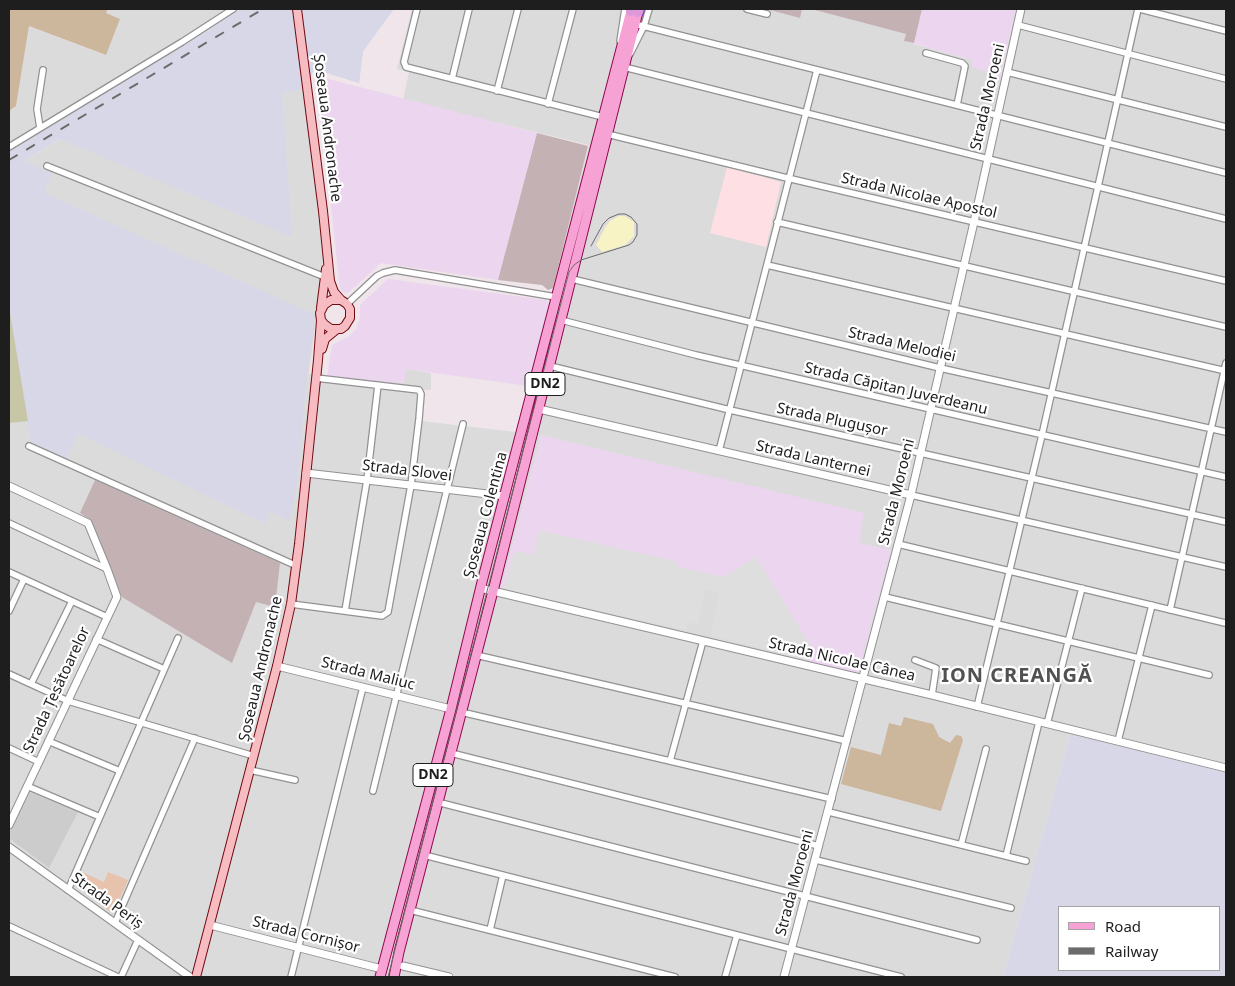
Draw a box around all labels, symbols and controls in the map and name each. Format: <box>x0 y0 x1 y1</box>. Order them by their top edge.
street label: Strada Moroeni <box>967 42 1009 152</box>
street label: Șoseaua Andronache <box>309 53 345 203</box>
street label: Strada Nicolae Apostol <box>839 169 999 223</box>
street label: Strada Melodiei <box>846 324 958 366</box>
street label: Strada Căpitan Juverdeanu <box>803 359 989 419</box>
road number: DN2 <box>525 372 565 396</box>
street label: Strada Plugușor <box>775 399 889 441</box>
street label: Strada Lanternei <box>754 437 872 481</box>
street label: Strada Moroeni <box>875 437 919 547</box>
street label: Șoseaua Colentina <box>460 450 512 580</box>
street label: Strada Slovei <box>361 457 453 485</box>
street label: Șoseaua Andronache <box>236 595 286 743</box>
street label: Strada Țesătoarelor <box>20 624 94 756</box>
street label: Strada Nicolae Cânea <box>767 634 917 686</box>
street label: Strada Maliuc <box>319 654 417 694</box>
district label: ION CREANGĂ <box>940 664 1094 688</box>
road number: DN2 <box>413 764 453 786</box>
street label: Strada Moroeni <box>772 828 818 938</box>
street label: Strada Periș <box>68 869 146 933</box>
legend <box>1058 906 1220 971</box>
street label: Strada Cornișor <box>251 913 361 957</box>
text: Road <box>1105 916 1141 936</box>
text: Railway <box>1105 941 1158 961</box>

